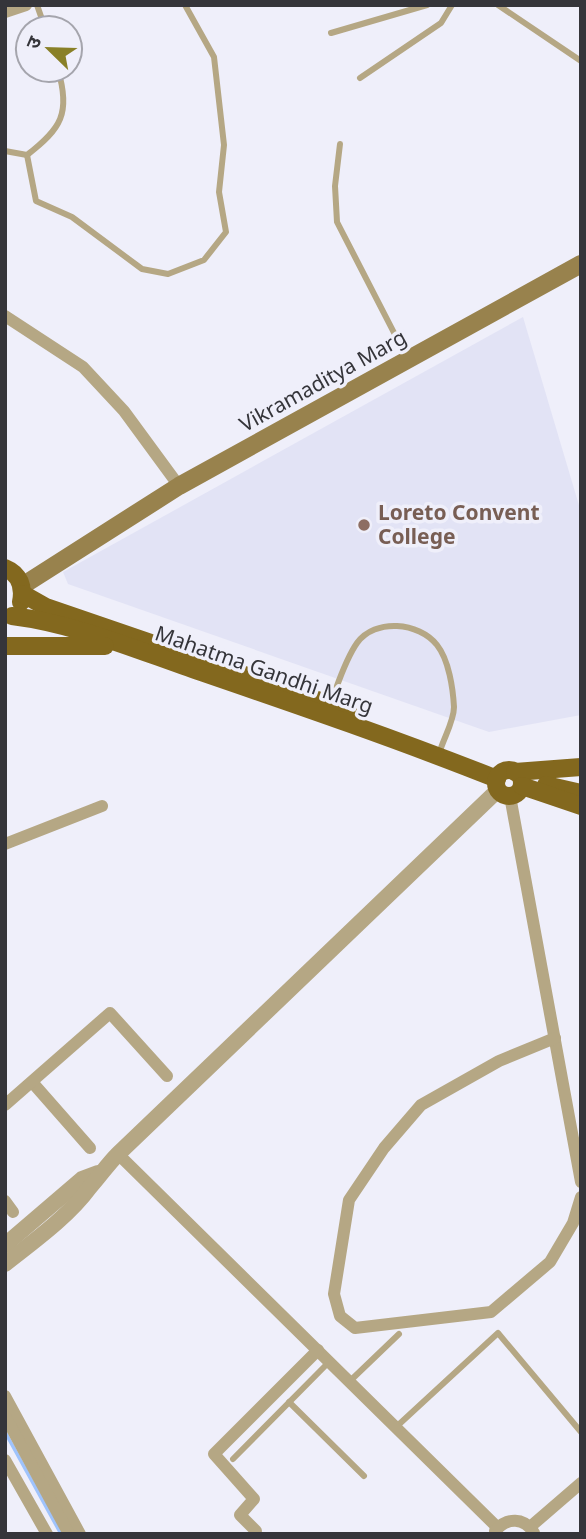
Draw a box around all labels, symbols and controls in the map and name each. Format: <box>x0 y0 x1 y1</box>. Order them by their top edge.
north arrow <box>14 14 84 84</box>
text: उ <box>19 31 48 53</box>
street label: Vikramaditya Marg <box>234 323 411 438</box>
place label: Loreto Convent College <box>378 498 540 550</box>
marker: Loreto Convent College <box>356 517 372 533</box>
street label: Mahatma Gandhi Marg <box>151 619 377 720</box>

